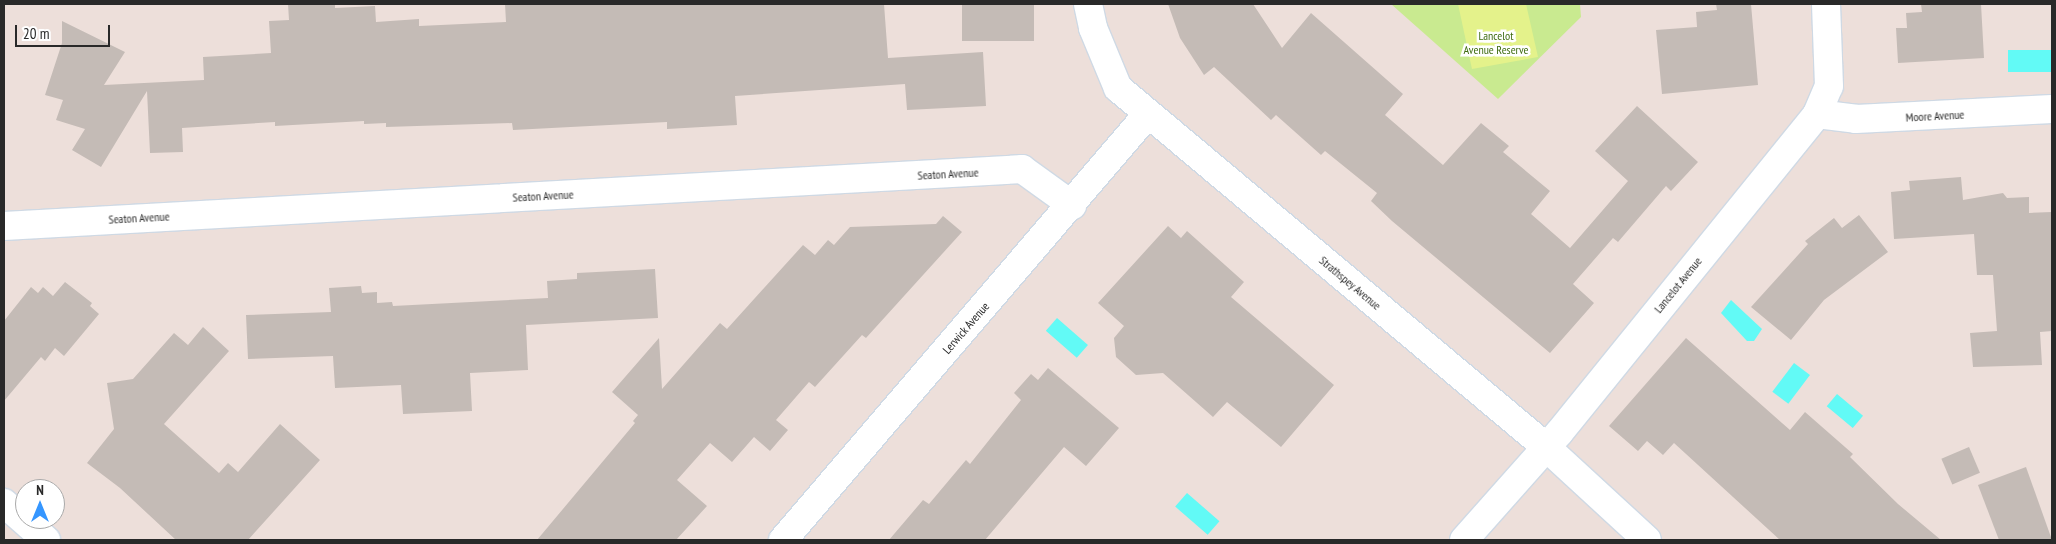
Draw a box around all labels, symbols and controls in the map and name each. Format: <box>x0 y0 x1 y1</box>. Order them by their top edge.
scale bar <box>18 15 112 47</box>
text: 20 m <box>23 24 49 43</box>
park label: Lancelot Avenue Reserve <box>1463 29 1529 57</box>
street label: Moore Avenue <box>1905 107 1965 125</box>
street label: Seaton Avenue <box>917 165 979 183</box>
street label: Seaton Avenue <box>512 187 574 205</box>
street label: Seaton Avenue <box>108 209 170 227</box>
street label: Strathspey Avenue <box>1316 253 1384 313</box>
street label: Lancelot Avenue <box>1651 254 1705 316</box>
street label: Lerwick Avenue <box>940 299 992 357</box>
north arrow <box>15 479 65 529</box>
text: N <box>36 481 44 499</box>

